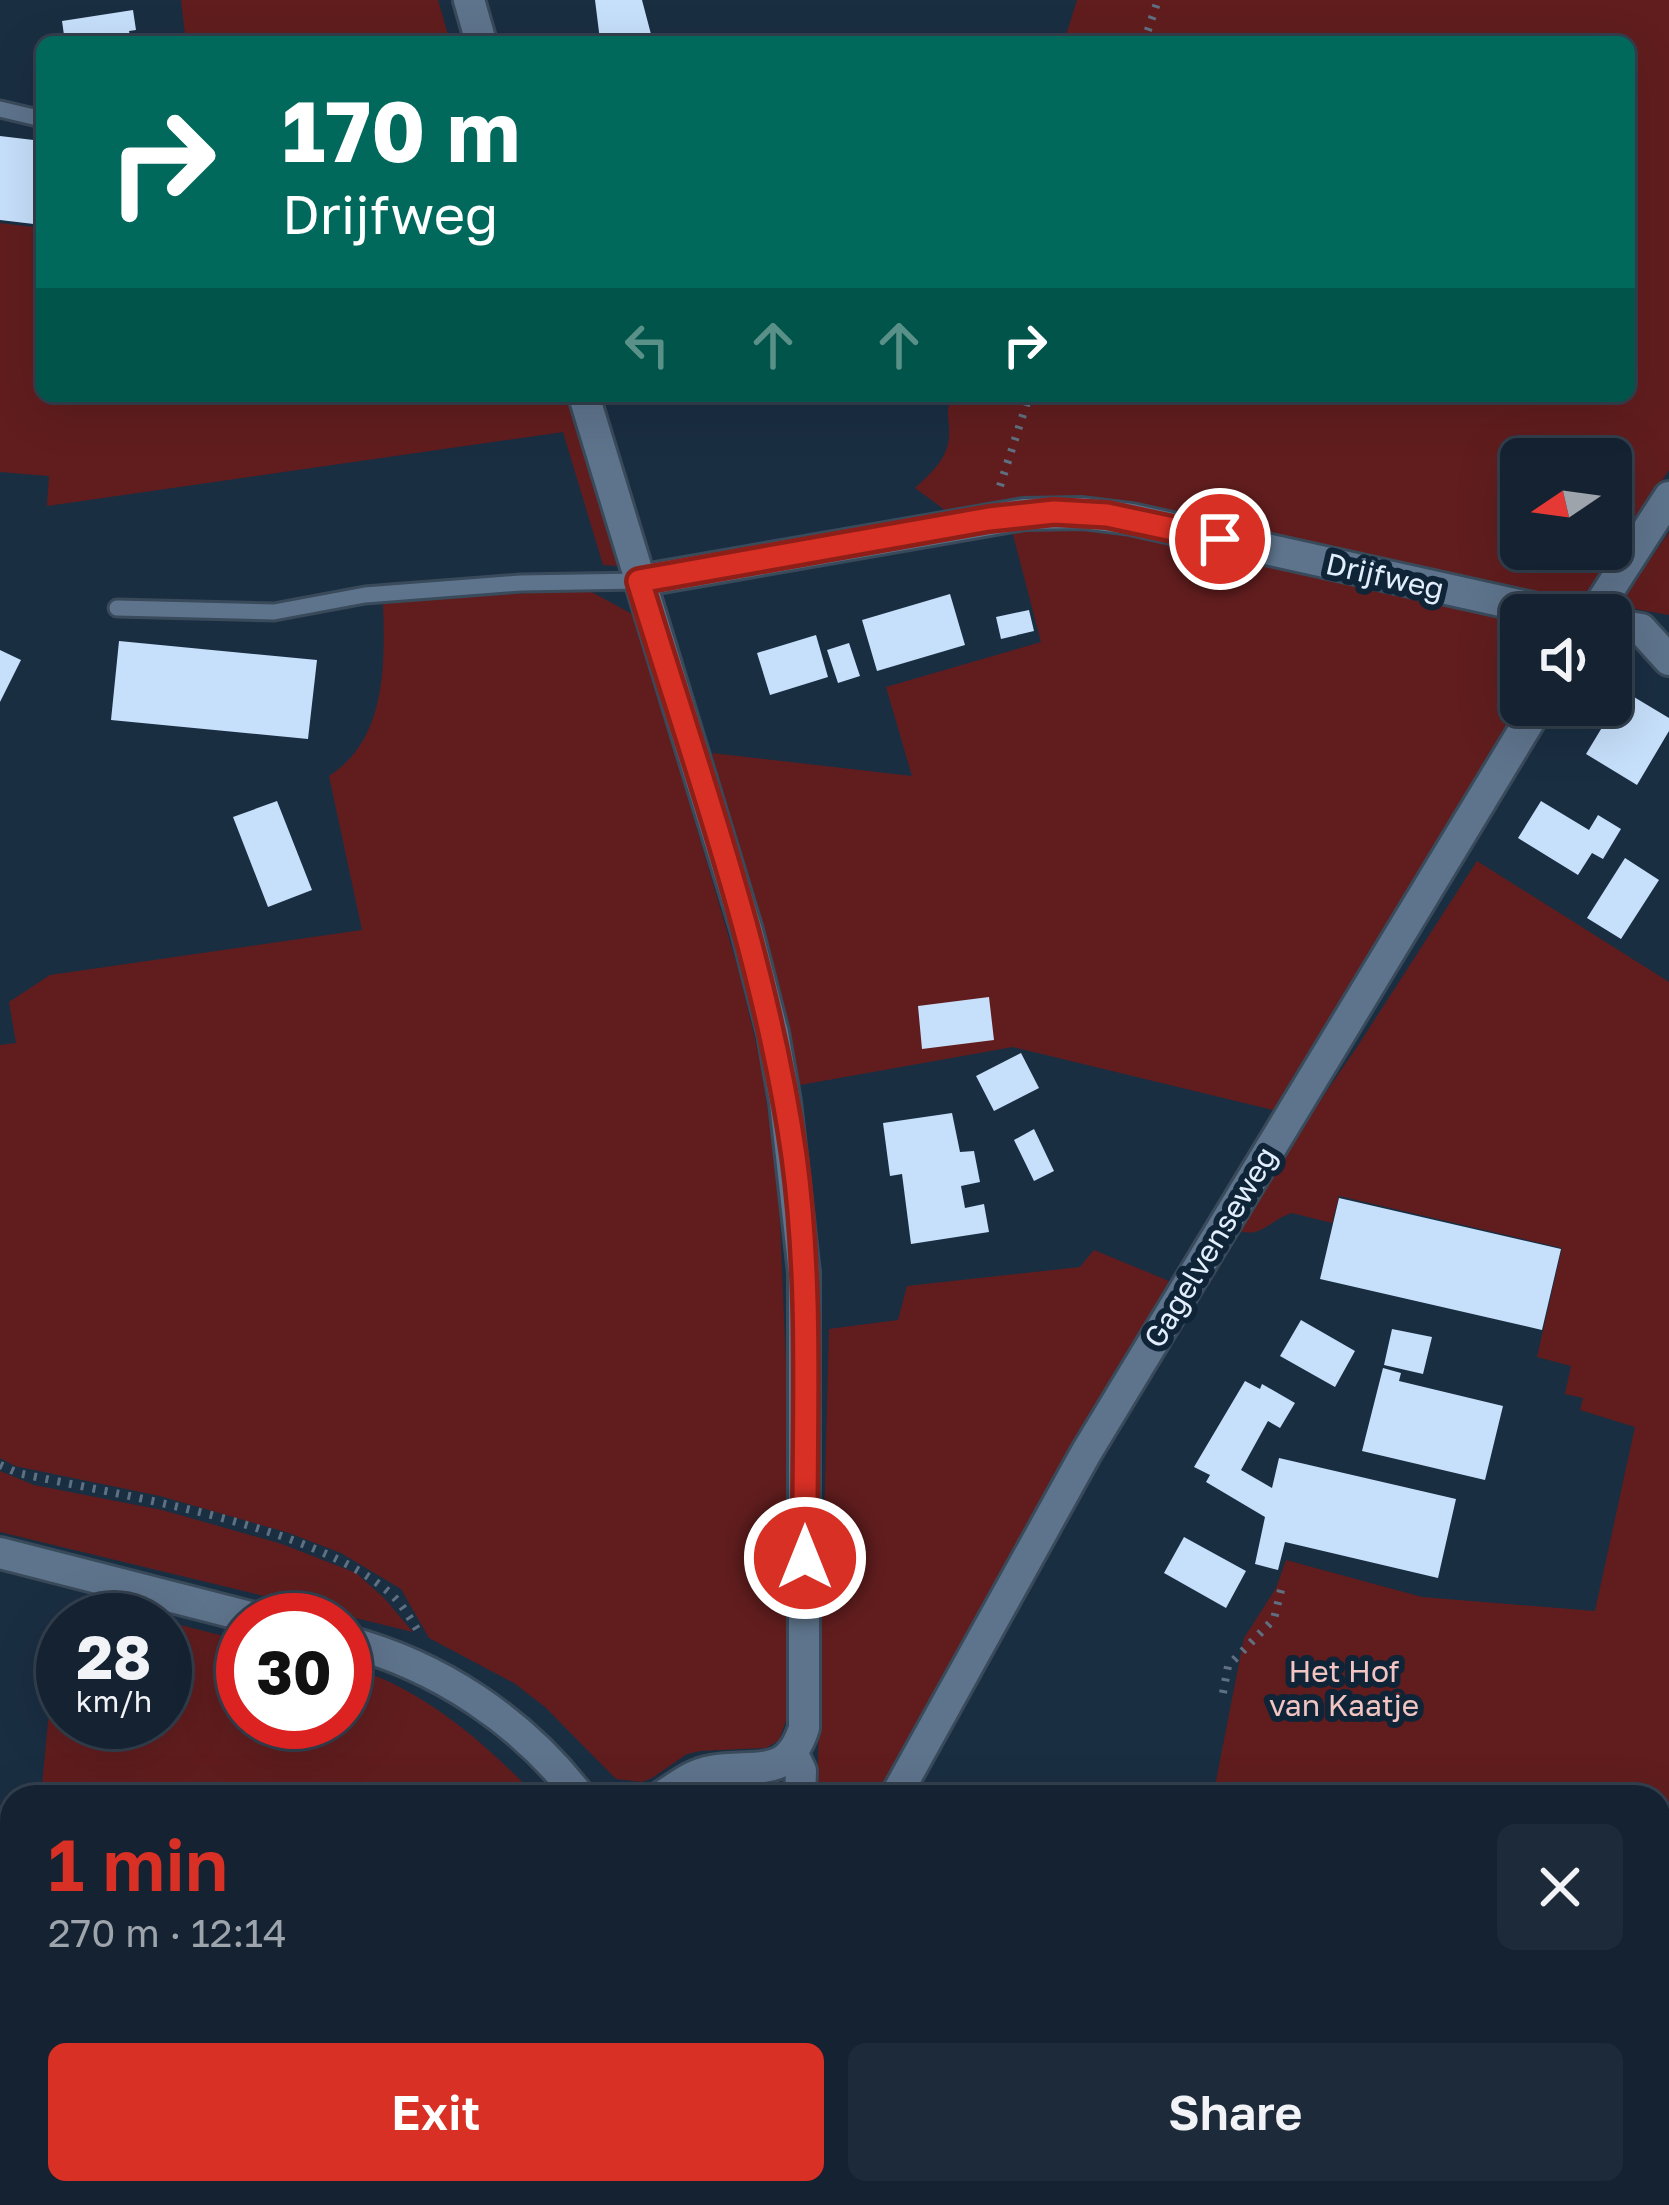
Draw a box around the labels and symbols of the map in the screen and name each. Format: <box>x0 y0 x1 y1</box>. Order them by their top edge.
north arrow <box>1500 438 1632 570</box>
pin <box>1169 488 1271 590</box>
street label: Drijfweg <box>1322 545 1448 607</box>
street label: Gagelvenseweg <box>1136 1140 1284 1354</box>
position arrow <box>742 1495 868 1621</box>
speed limit sign: 30 <box>216 1593 372 1749</box>
park label: Het Hof van Kaatje <box>1269 1653 1419 1723</box>

